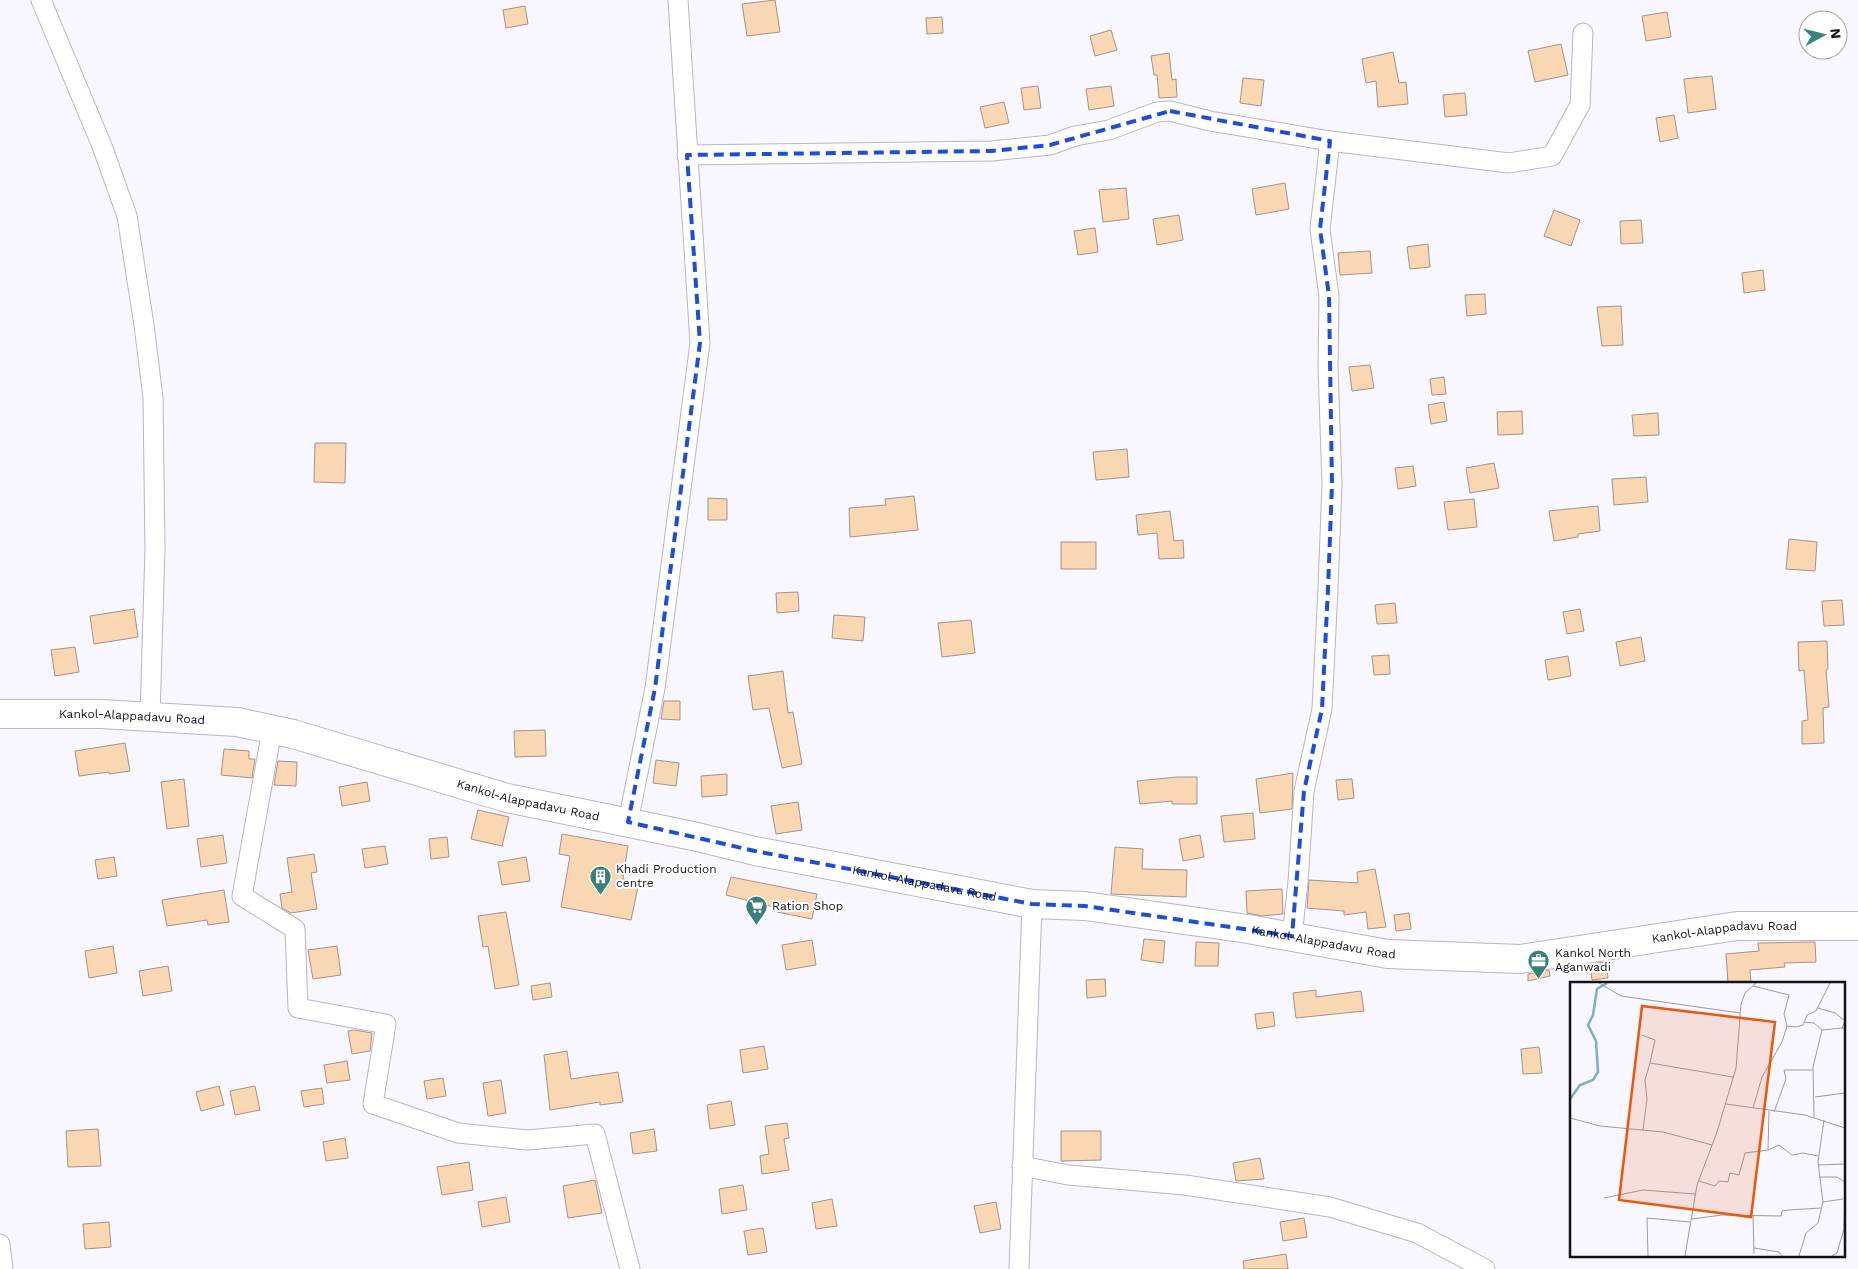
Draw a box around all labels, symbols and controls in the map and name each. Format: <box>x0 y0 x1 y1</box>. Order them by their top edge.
north arrow <box>1798 10 1848 60</box>
text: N <box>1827 27 1844 40</box>
street label: Kankol-Alappadavu Road <box>59 707 205 727</box>
street label: Kankol-Alappadavu Road <box>455 776 601 824</box>
place label: Khadi Production centre <box>616 862 717 890</box>
street label: Kankol-Alappadavu Road <box>851 863 998 904</box>
building icon: Khadi Production centre <box>588 864 612 895</box>
supermarket icon: Ration Shop <box>744 894 768 925</box>
place label: Ration Shop <box>772 899 843 913</box>
street label: Kankol-Alappadavu Road <box>1651 919 1797 946</box>
street label: Kankol-Alappadavu Road <box>1250 923 1396 961</box>
place label: Kankol North Aganwadi <box>1555 946 1631 974</box>
office icon: Kankol North Aganwadi <box>1527 948 1551 979</box>
inset map <box>1570 982 1846 1256</box>

